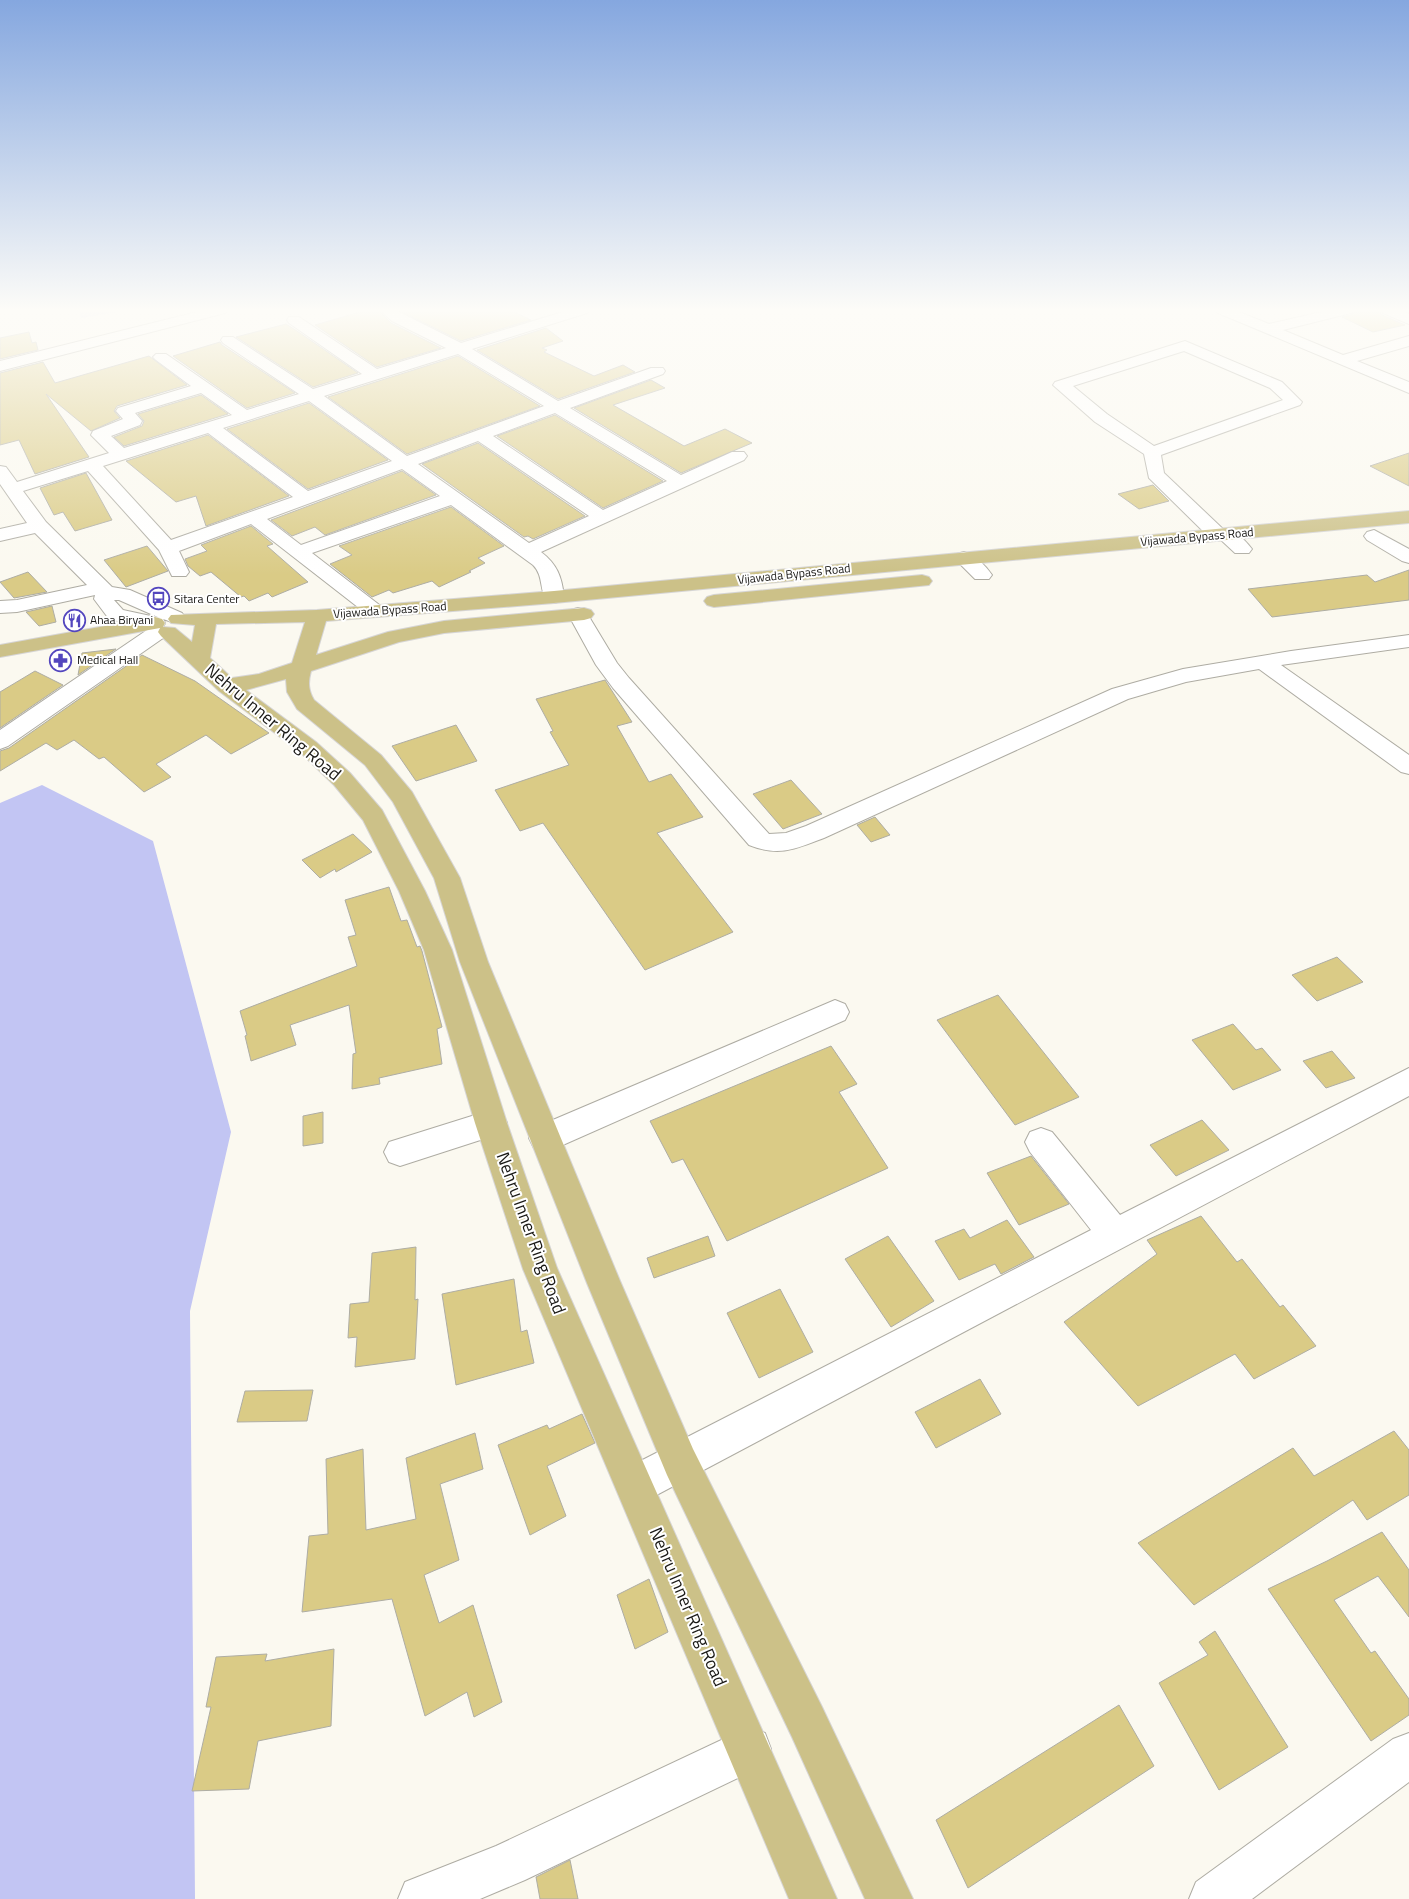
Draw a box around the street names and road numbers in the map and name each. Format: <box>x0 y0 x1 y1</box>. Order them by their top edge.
street label: Vijawada Bypass Road <box>1140 522 1254 551</box>
street label: Vijawada Bypass Road <box>736 558 851 589</box>
street label: Vijawada Bypass Road <box>333 596 447 623</box>
street label: Nehru Inner Ring Road <box>199 656 347 787</box>
street label: Nehru Inner Ring Road <box>490 1148 573 1318</box>
street label: Nehru Inner Ring Road <box>643 1523 734 1691</box>

